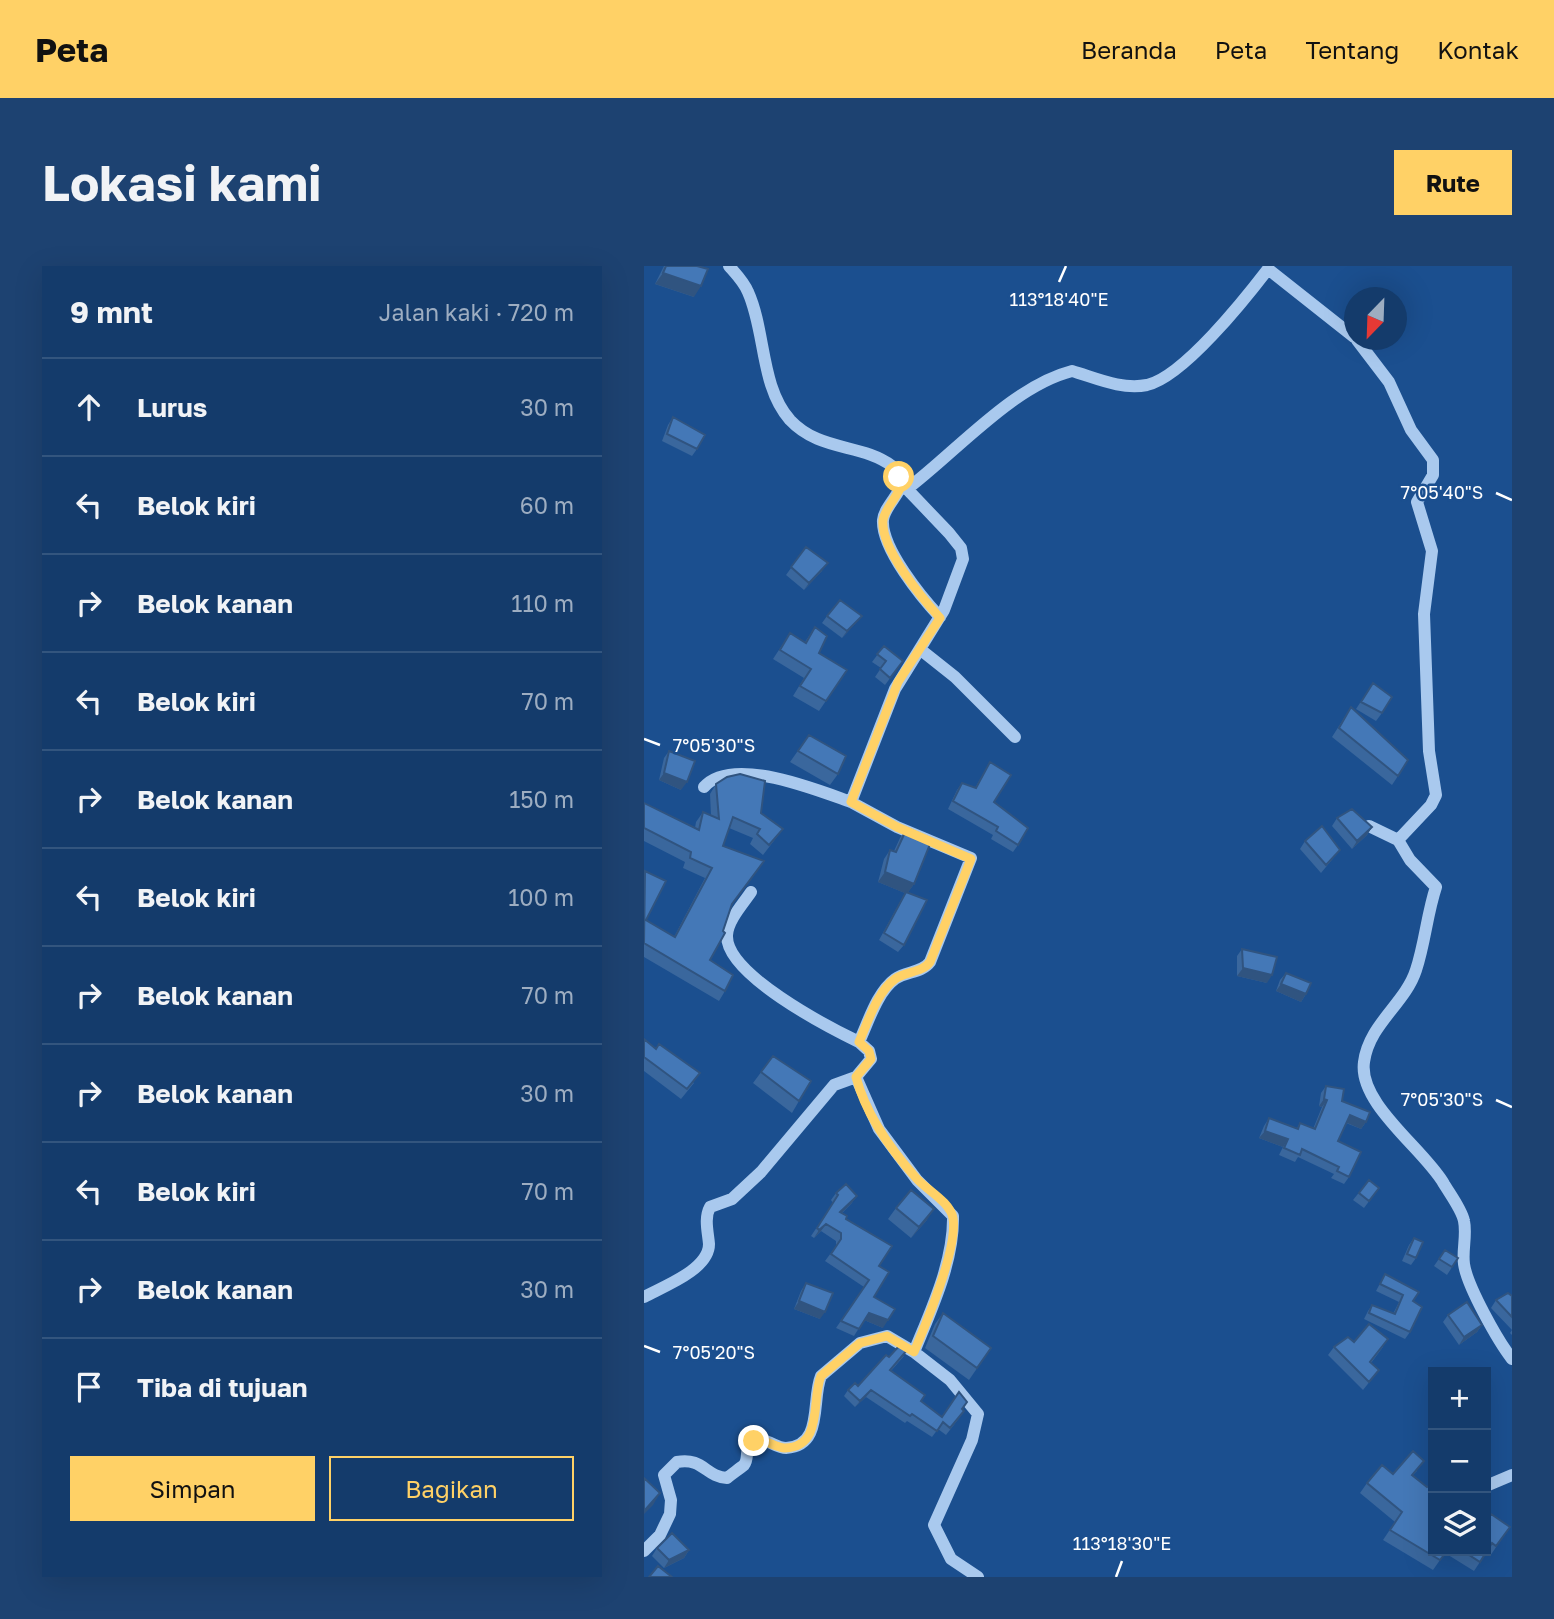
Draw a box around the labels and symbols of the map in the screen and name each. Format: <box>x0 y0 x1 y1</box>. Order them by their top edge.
north arrow <box>1344 287 1407 350</box>
text: 113°18'40"E <box>1010 288 1108 310</box>
route start <box>883 461 914 492</box>
text: 7°05'40"S <box>1401 481 1483 503</box>
text: 7°05'30"S <box>673 734 755 756</box>
text: 7°05'30"S <box>1401 1088 1483 1110</box>
text: 7°05'20"S <box>673 1341 755 1363</box>
route end <box>738 1425 769 1456</box>
text: 113°18'30"E <box>1073 1532 1171 1554</box>

